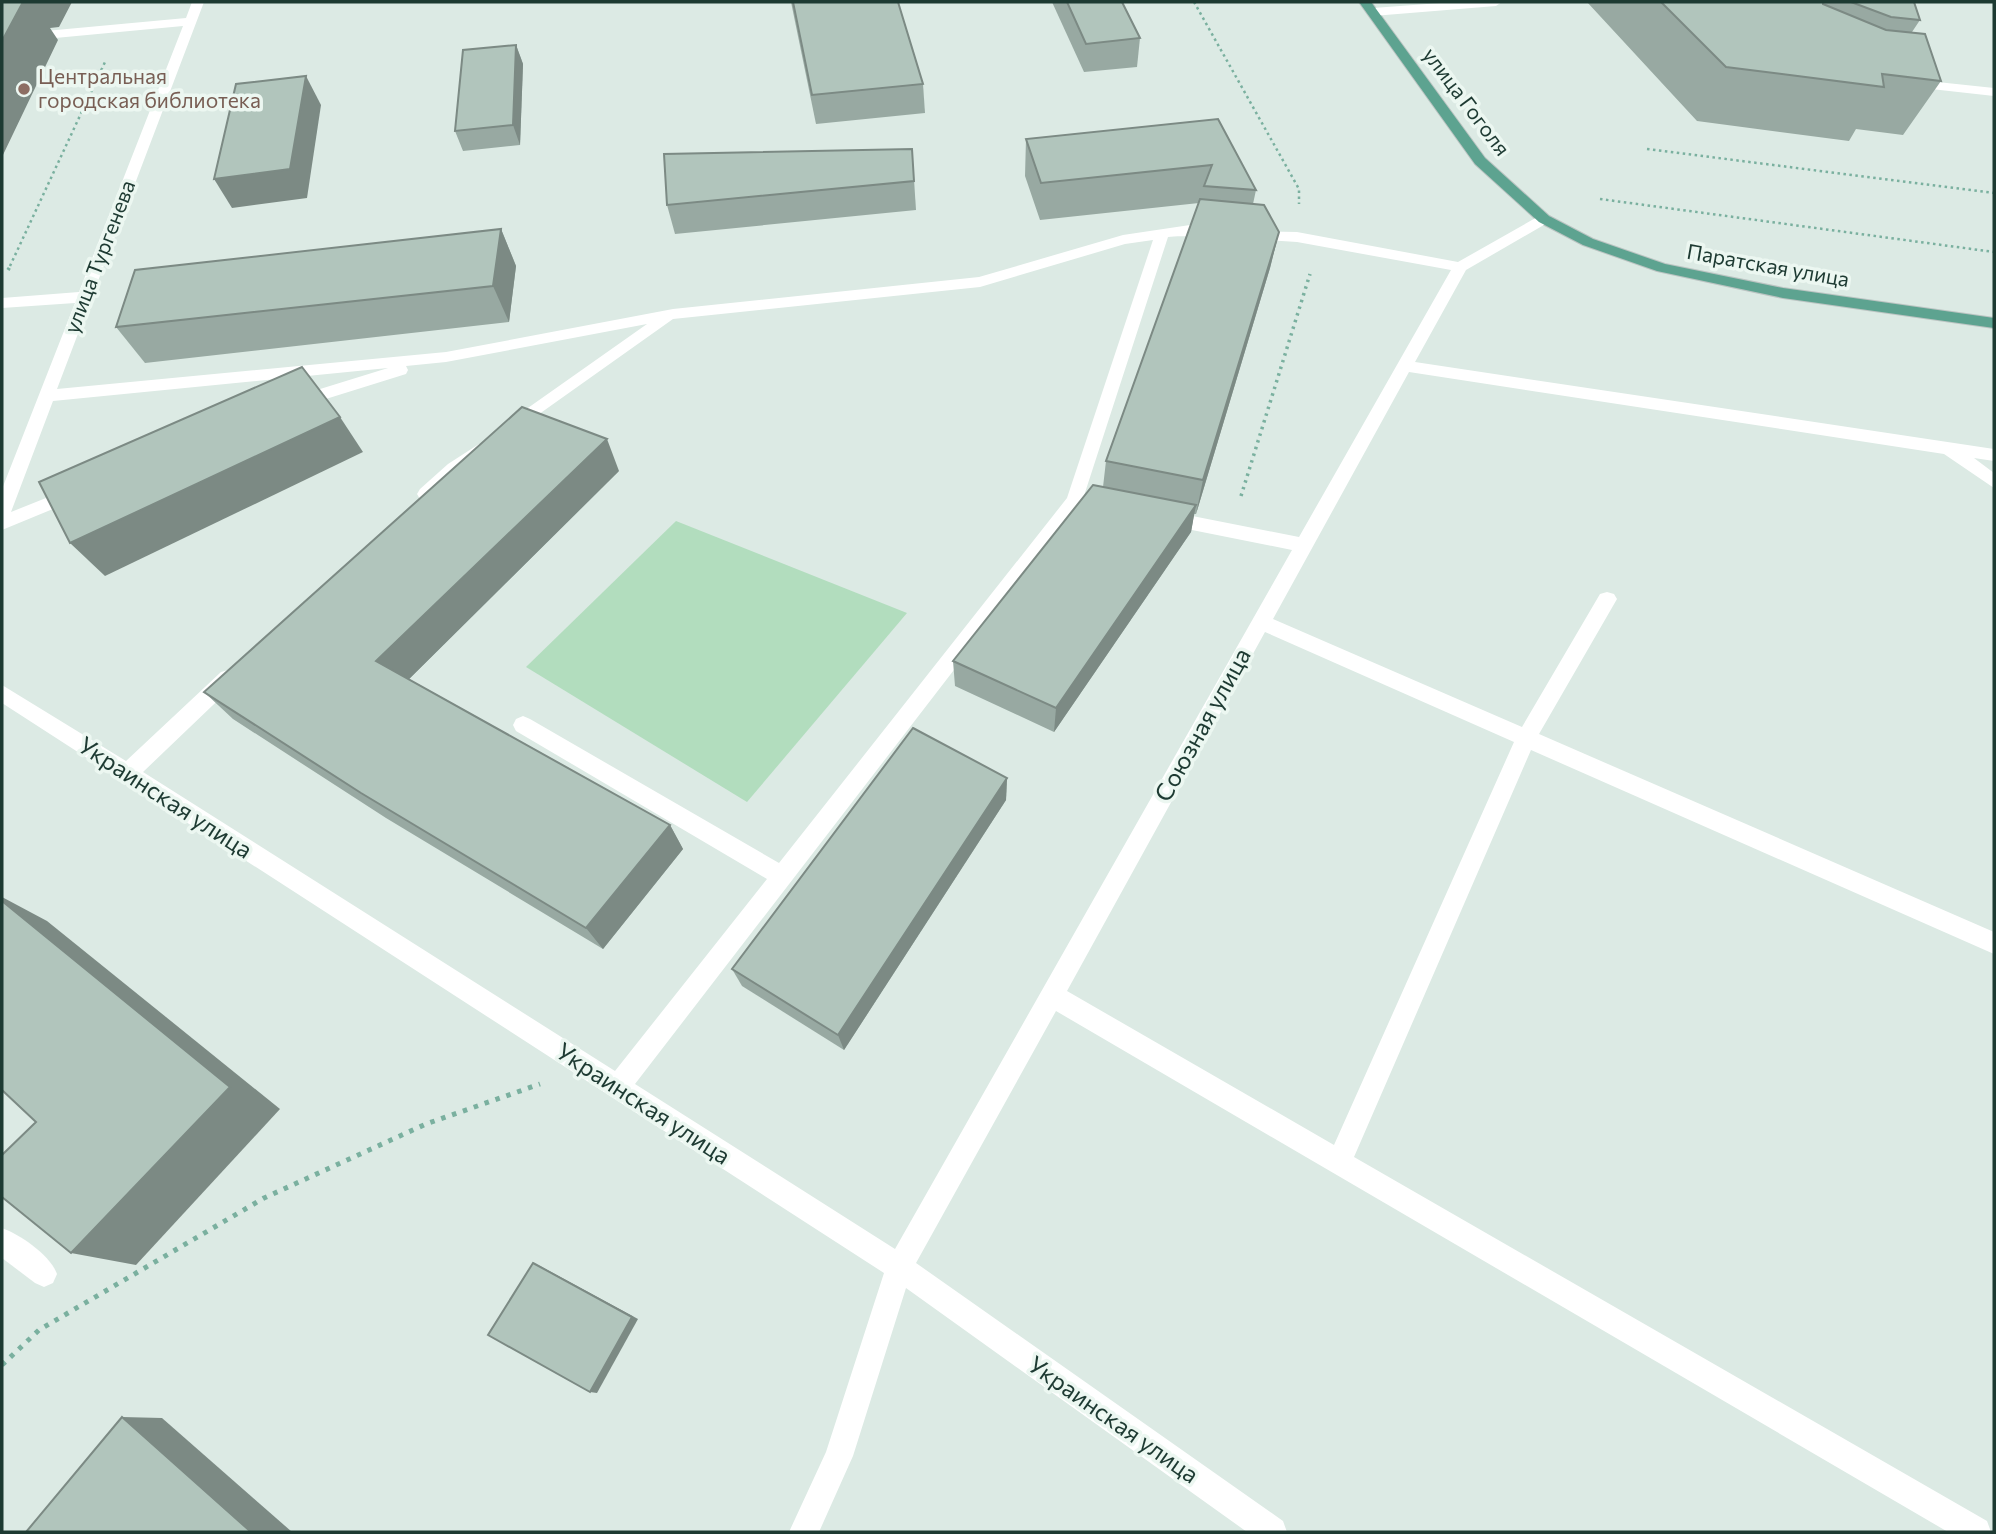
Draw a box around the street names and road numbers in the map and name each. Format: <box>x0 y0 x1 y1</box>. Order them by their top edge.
street label: улица Гоголя <box>1418 42 1516 160</box>
street label: улица Тургенева <box>58 176 139 337</box>
street label: Паратская улица <box>1685 238 1851 291</box>
street label: Союзная улица <box>1148 642 1256 806</box>
street label: Украинская улица <box>73 730 258 864</box>
street label: Украинская улица <box>551 1036 736 1170</box>
street label: Украинская улица <box>1023 1349 1205 1488</box>

